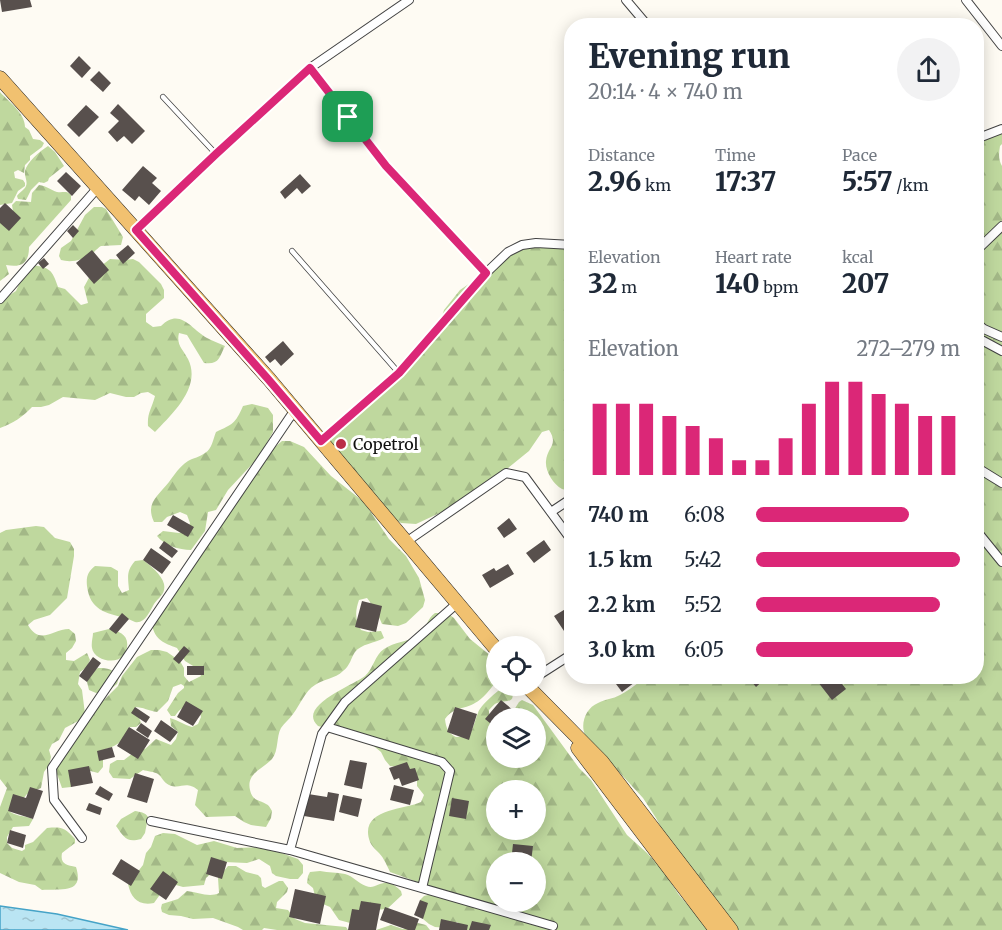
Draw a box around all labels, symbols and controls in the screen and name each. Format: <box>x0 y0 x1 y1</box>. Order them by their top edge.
text: Evening run <box>588 36 790 77</box>
button: share <box>897 38 960 101</box>
text: 20:14 · 4 × 740 m <box>588 79 743 104</box>
pin <box>322 91 373 142</box>
icon: arrive <box>331 100 364 133</box>
text: Distance <box>588 145 655 165</box>
text: Time <box>715 145 756 165</box>
text: Pace <box>842 145 877 165</box>
text: 2.96 <box>588 165 641 198</box>
text: 17:37 <box>715 165 776 198</box>
text: 5:57 <box>842 165 893 198</box>
text: km <box>641 175 671 195</box>
text: /km <box>893 175 929 195</box>
text: Elevation <box>588 247 661 267</box>
text: Heart rate <box>715 247 792 267</box>
text: kcal <box>842 247 873 267</box>
text: 32 <box>588 267 618 300</box>
text: 140 <box>715 267 760 300</box>
text: 207 <box>842 267 889 300</box>
text: m <box>618 277 637 297</box>
text: bpm <box>760 277 799 297</box>
text: Elevation <box>588 336 679 361</box>
text: 272–279 m <box>856 336 960 361</box>
place label: Copetrol <box>353 434 419 454</box>
marker: Copetrol <box>334 437 348 451</box>
text: 740 m <box>588 502 649 527</box>
text: 6:08 <box>684 502 725 527</box>
text: 1.5 km <box>588 547 652 572</box>
text: 5:42 <box>684 547 722 572</box>
text: 2.2 km <box>588 592 655 617</box>
text: 5:52 <box>684 592 722 617</box>
map controls <box>486 636 546 912</box>
button: locate <box>486 636 546 696</box>
text: 3.0 km <box>588 637 655 662</box>
text: 6:05 <box>684 637 724 662</box>
button: layers <box>486 708 546 768</box>
button: + <box>486 780 546 840</box>
button: − <box>486 852 546 912</box>

